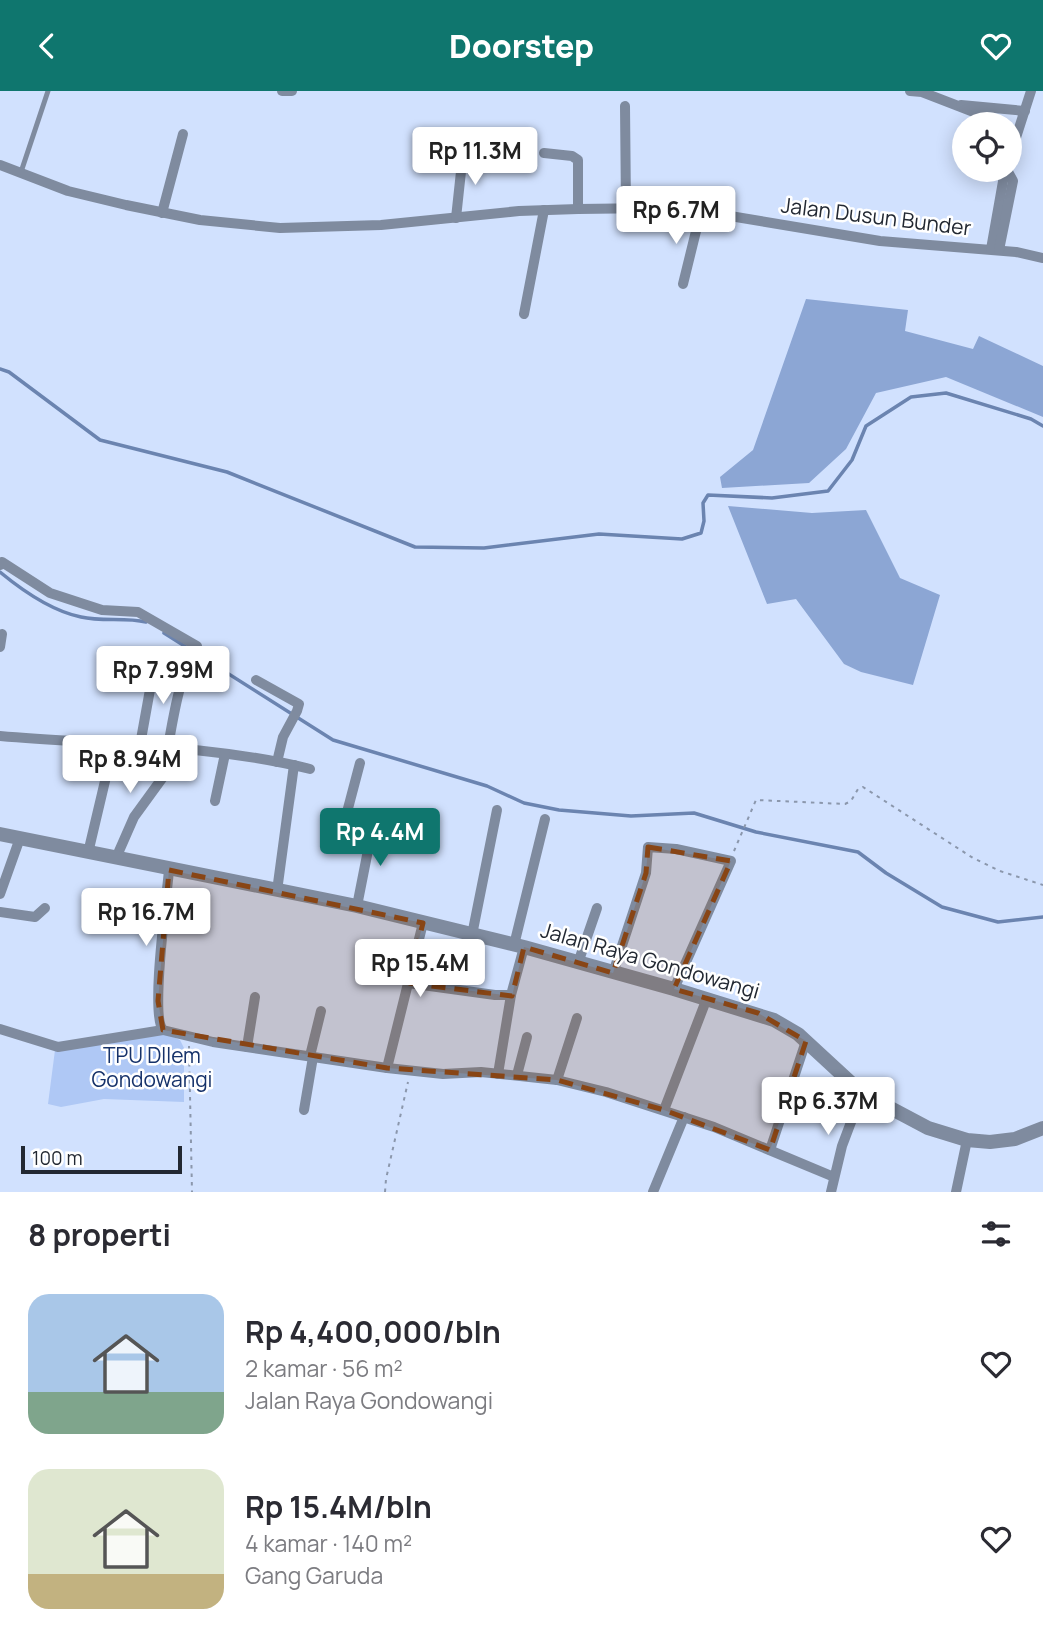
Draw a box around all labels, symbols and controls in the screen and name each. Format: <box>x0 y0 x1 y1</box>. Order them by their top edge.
text: Doorstep <box>449 24 594 68</box>
icon: back <box>28 27 66 65</box>
icon: heart <box>977 27 1015 65</box>
map controls <box>952 112 1022 182</box>
button: locate <box>952 112 1022 182</box>
pin: Rp 11.3M <box>403 127 547 187</box>
text: Rp 11.3M <box>428 134 522 166</box>
pin: Rp 6.7M <box>611 187 741 246</box>
street label: Jalan Dusun Bunder <box>779 190 973 242</box>
text: Rp 6.7M <box>632 193 720 225</box>
pin: Rp 7.99M <box>91 647 235 706</box>
text: Rp 7.99M <box>112 653 214 685</box>
pin: Rp 8.94M <box>58 735 202 795</box>
text: Rp 8.94M <box>79 742 181 774</box>
pin: Rp 4.4M <box>315 809 445 868</box>
text: Rp 4.4M <box>336 815 424 847</box>
pin: Rp 16.7M <box>74 889 218 948</box>
text: Rp 16.7M <box>97 895 195 927</box>
street label: Jalan Raya Gondowangi <box>538 915 763 1005</box>
pin: Rp 15.4M <box>348 939 492 999</box>
text: Rp 15.4M <box>371 946 469 978</box>
park label: TPU DIlem Gondowangi <box>91 1041 213 1093</box>
pin: Rp 6.37M <box>756 1077 900 1137</box>
text: Rp 6.37M <box>778 1084 878 1116</box>
scale bar <box>21 1143 182 1175</box>
text: 100 m <box>32 1145 83 1171</box>
text: 8 properti <box>28 1214 171 1255</box>
icon: filters <box>977 1215 1015 1253</box>
text: Rp 4,400,000/bln <box>245 1311 501 1352</box>
icon: home <box>84 1322 168 1406</box>
icon: heart <box>977 1345 1015 1383</box>
text: 2 kamar · 56 m² <box>245 1352 403 1384</box>
text: Jalan Raya Gondowangi <box>245 1384 493 1416</box>
text: Rp 15.4M/bln <box>245 1486 432 1527</box>
icon: home <box>84 1497 168 1581</box>
icon: heart <box>977 1520 1015 1558</box>
text: 4 kamar · 140 m² <box>245 1527 412 1559</box>
text: Gang Garuda <box>245 1559 383 1591</box>

